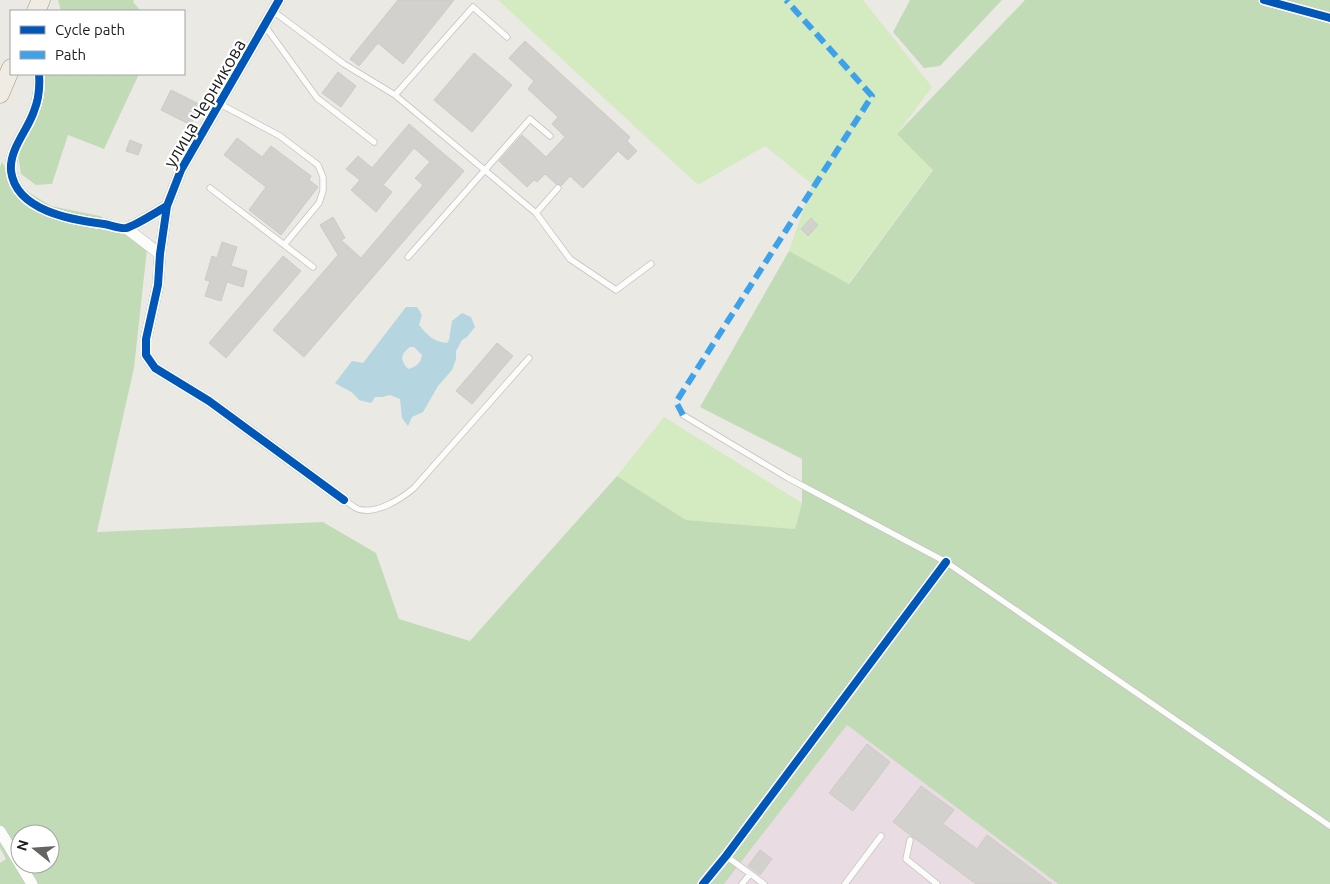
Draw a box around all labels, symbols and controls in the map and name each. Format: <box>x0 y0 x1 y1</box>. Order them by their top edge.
legend <box>10 10 185 75</box>
text: Cycle path <box>55 21 125 38</box>
street label: улица Черникова <box>159 35 249 171</box>
text: Path <box>55 46 86 63</box>
north arrow <box>10 824 60 874</box>
text: N <box>13 838 32 853</box>

